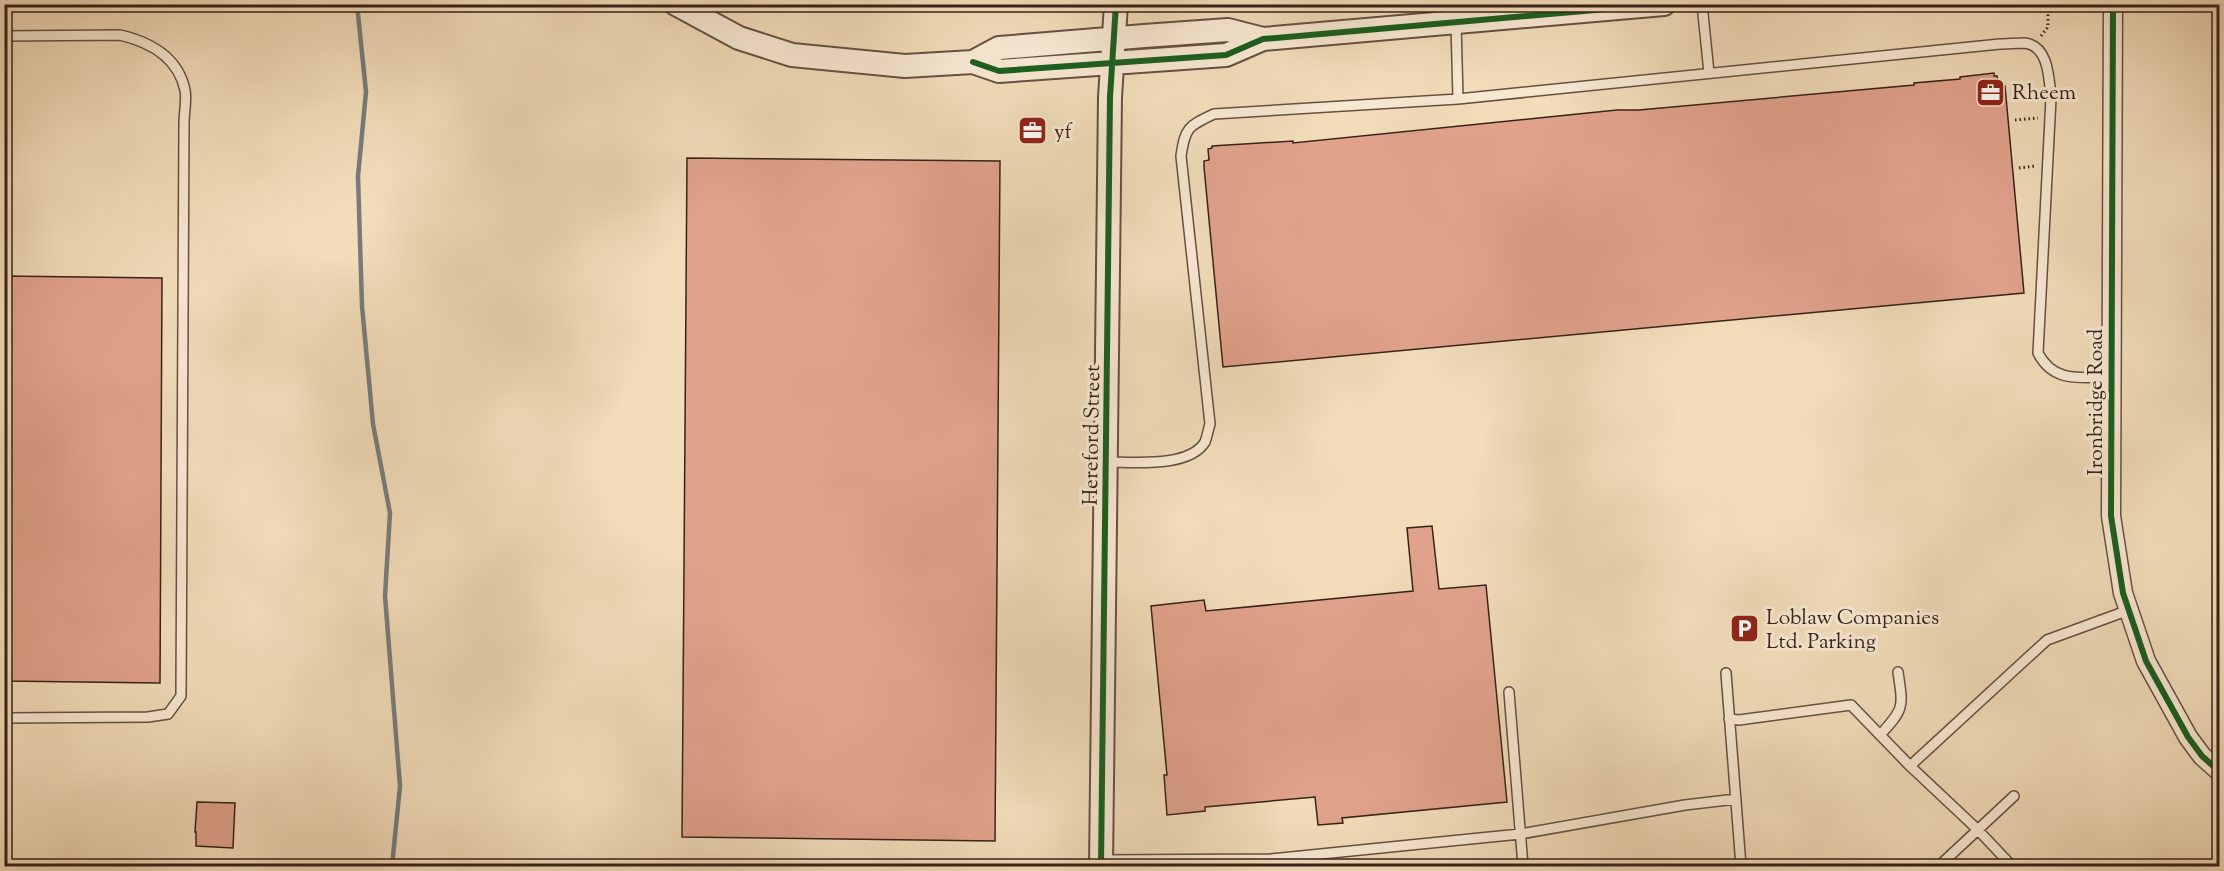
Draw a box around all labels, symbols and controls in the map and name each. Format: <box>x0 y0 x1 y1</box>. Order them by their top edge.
office icon: Rheem <box>1975 76 2007 108</box>
place label: Rheem <box>2012 79 2076 109</box>
office icon: yf <box>1017 115 1049 147</box>
place label: yf <box>1054 118 1073 148</box>
street label: Ironbridge Road <box>2082 328 2112 475</box>
street label: Hereford Street <box>1077 364 1109 506</box>
place label: Loblaw Companies Ltd. Parking <box>1766 604 1939 658</box>
parking icon: Loblaw Companies Ltd. Parking <box>1729 613 1761 645</box>

